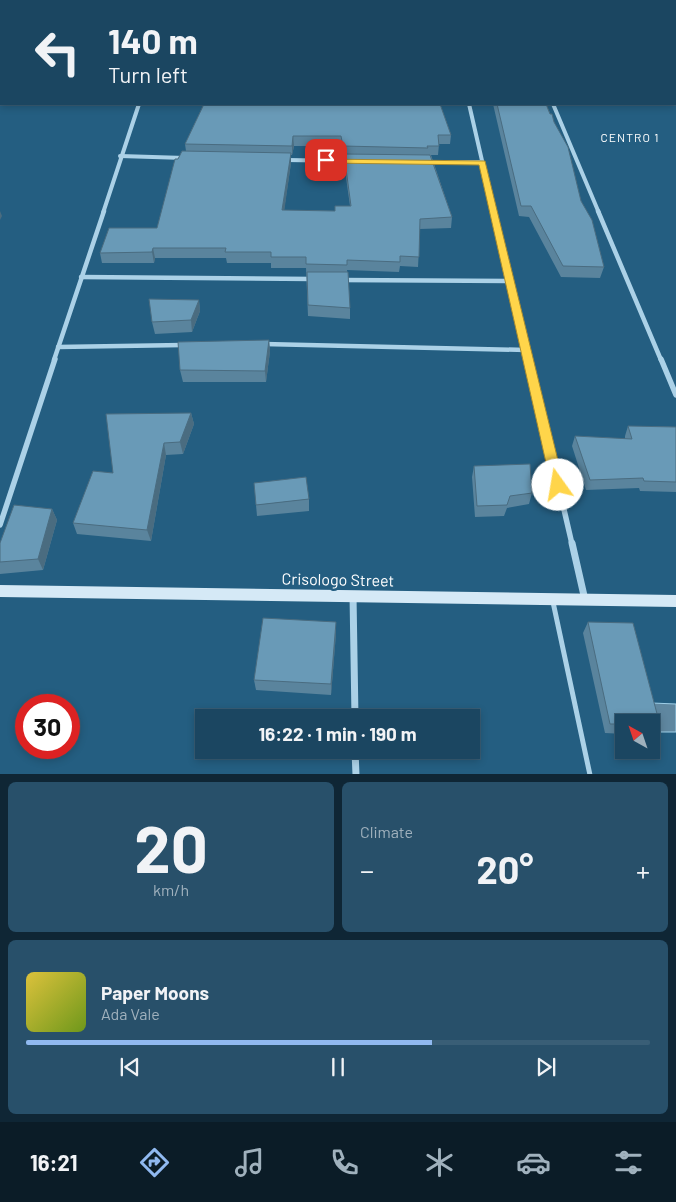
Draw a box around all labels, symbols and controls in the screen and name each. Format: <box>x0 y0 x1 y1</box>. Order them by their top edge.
text: 140 m <box>108 19 198 61</box>
icon: left <box>25 20 90 85</box>
text: Turn left <box>108 61 188 87</box>
district label: CENTRO 1 <box>601 130 659 144</box>
pin <box>305 139 347 181</box>
icon: arrive <box>312 146 340 174</box>
position arrow <box>531 458 583 510</box>
street label: Crisologo Street <box>282 569 394 589</box>
speed limit sign: 30 <box>15 694 80 759</box>
north arrow <box>615 714 660 759</box>
map controls <box>615 714 660 759</box>
text: 16:22 · 1 min · 190 m <box>258 722 417 745</box>
text: 20 <box>134 808 208 886</box>
text: Climate <box>360 822 413 841</box>
text: 20° <box>476 846 534 892</box>
text: − <box>360 853 374 887</box>
text: + <box>636 853 650 887</box>
text: km/h <box>153 880 189 899</box>
text: Paper Moons <box>101 981 209 1004</box>
text: Ada Vale <box>101 1004 160 1023</box>
icon: previous <box>116 1053 144 1081</box>
icon: pause <box>324 1053 352 1081</box>
icon: next <box>532 1053 560 1081</box>
icon: directions <box>137 1145 172 1180</box>
icon: music <box>232 1145 267 1180</box>
icon: phone <box>327 1145 362 1180</box>
icon: climate <box>422 1145 457 1180</box>
icon: car <box>516 1145 551 1180</box>
icon: filters <box>611 1145 646 1180</box>
text: 16:21 <box>30 1149 77 1175</box>

